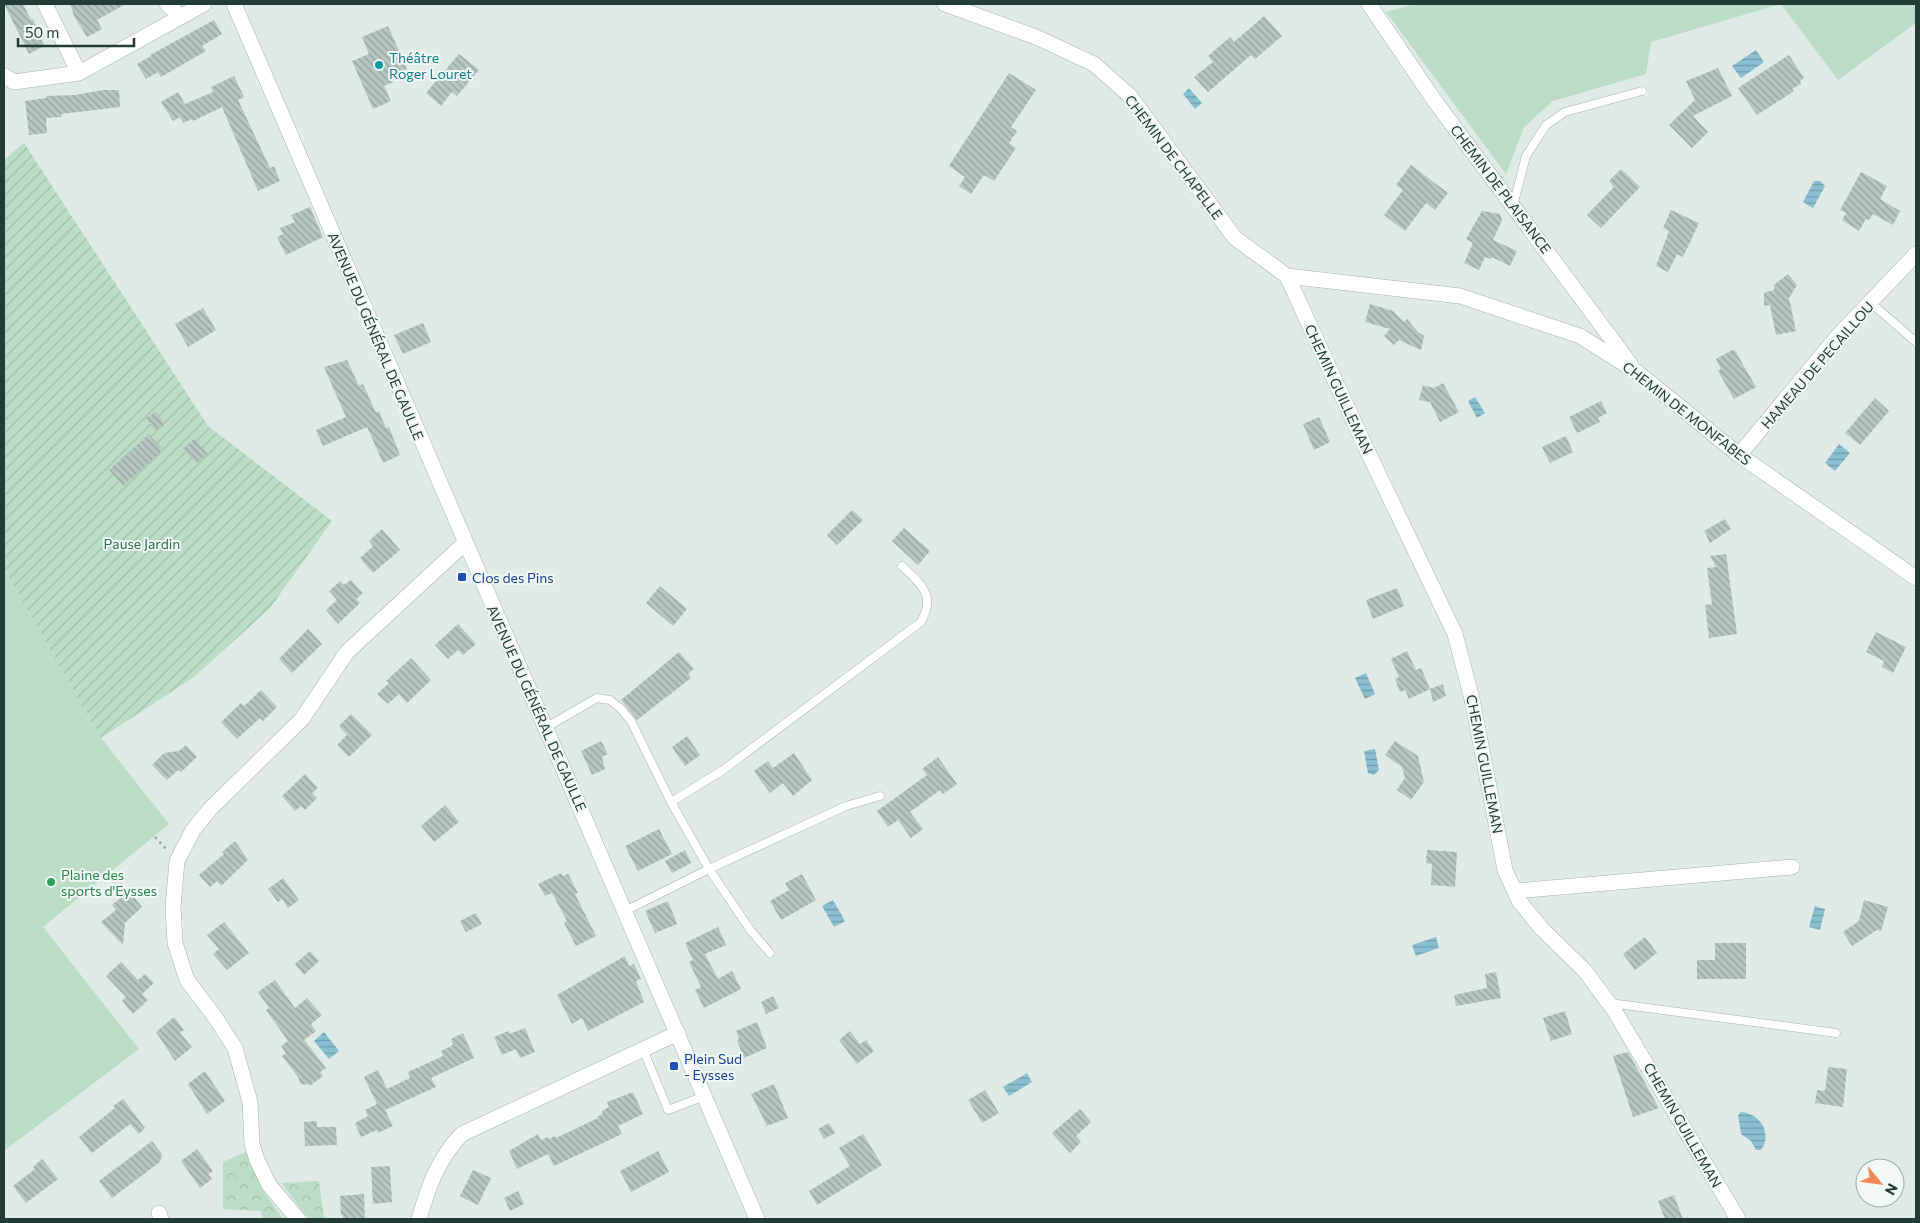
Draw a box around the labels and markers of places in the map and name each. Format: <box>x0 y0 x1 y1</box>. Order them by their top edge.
place label: Théâtre Roger Louret <box>389 49 472 82</box>
marker: Théâtre Roger Louret <box>373 59 385 71</box>
place label: Clos des Pins <box>472 569 554 586</box>
marker: Clos des Pins <box>456 571 468 583</box>
place label: Plaine des sports d'Eysses <box>61 866 157 899</box>
marker: Plaine des sports d'Eysses <box>45 876 57 888</box>
place label: Plein Sud - Eysses <box>684 1050 742 1083</box>
marker: Plein Sud - Eysses <box>668 1060 680 1072</box>

